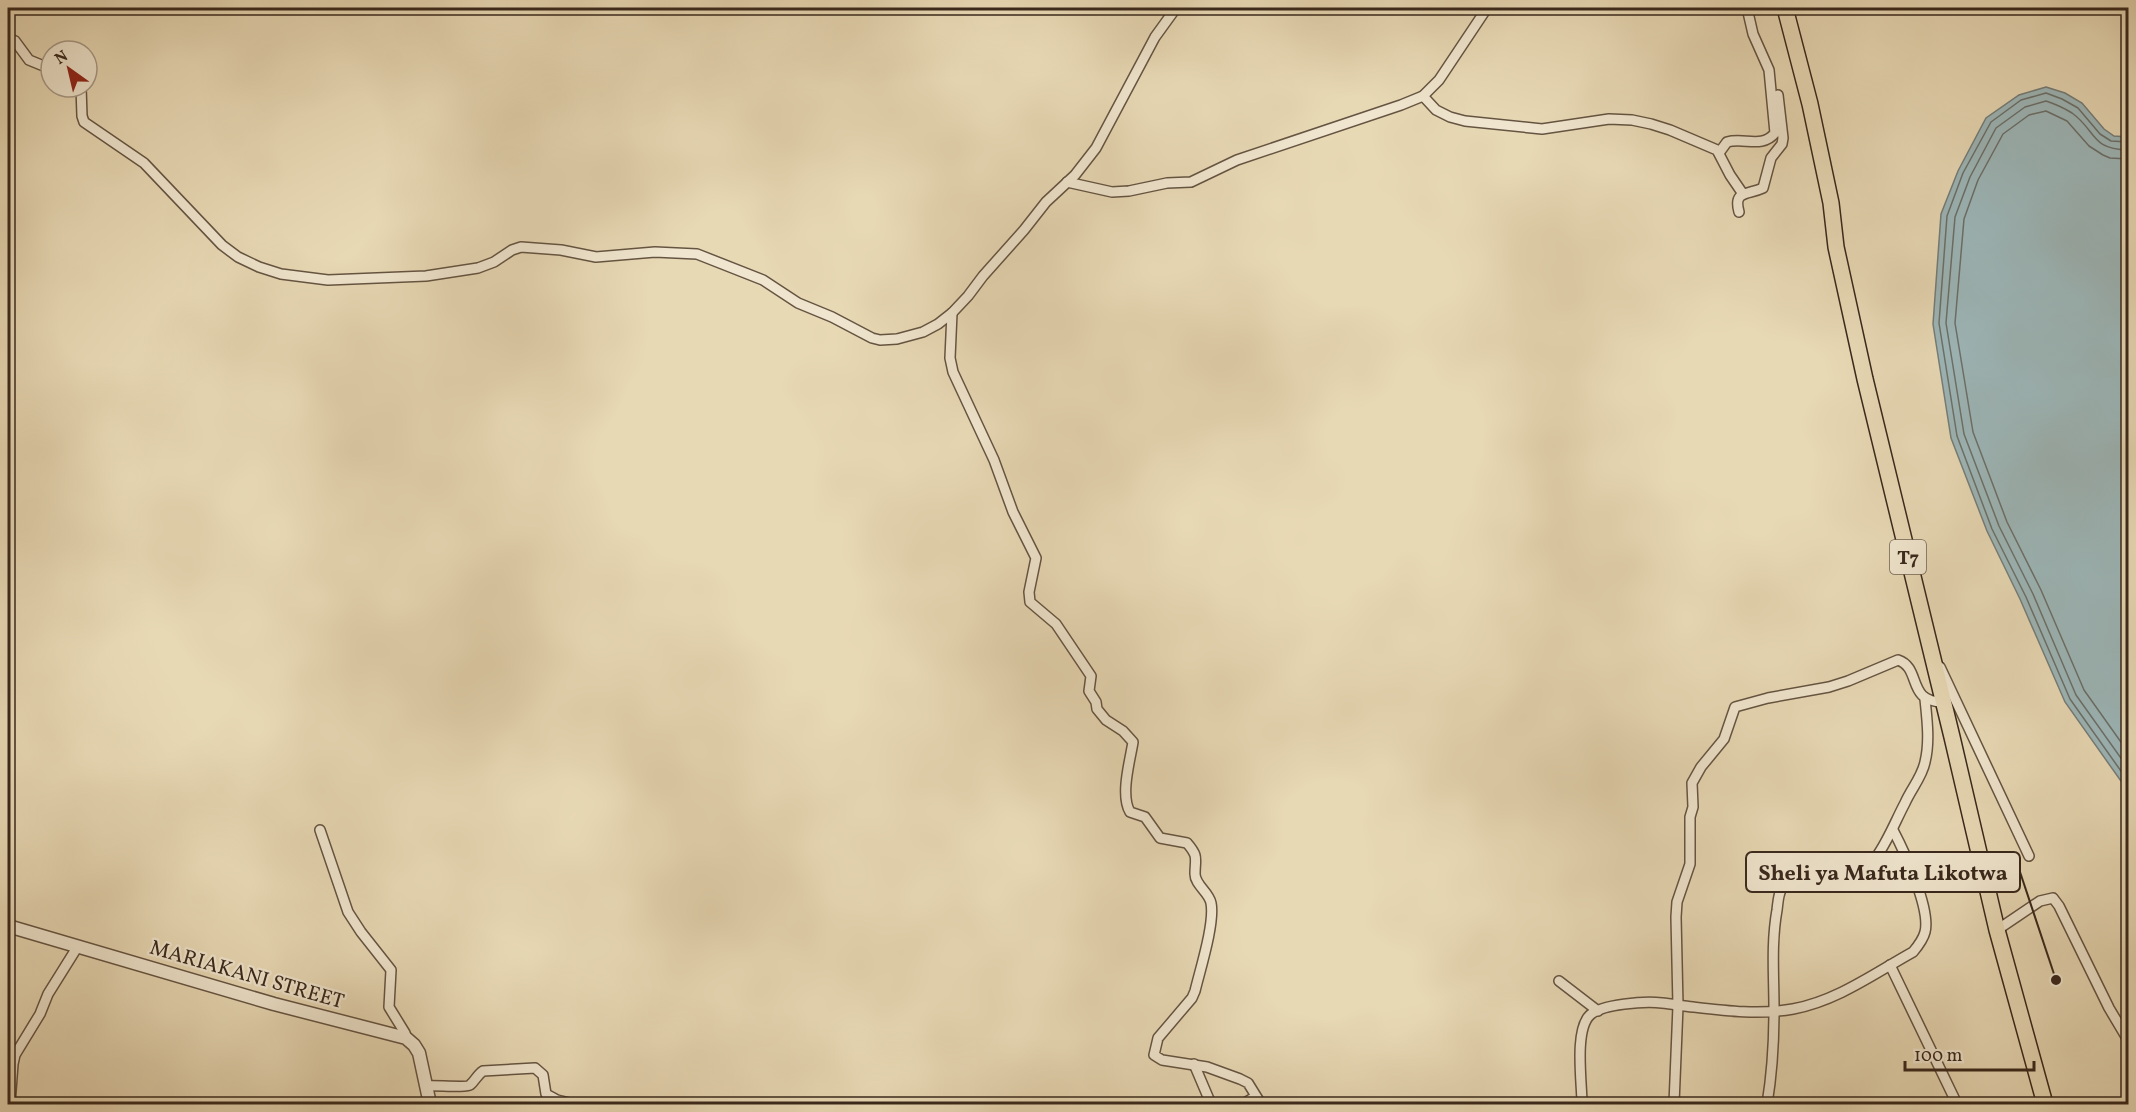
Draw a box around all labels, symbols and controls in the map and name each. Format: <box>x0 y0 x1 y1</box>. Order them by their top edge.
north arrow <box>39 39 99 99</box>
text: N <box>51 46 73 71</box>
road number: T7 <box>1890 540 1926 574</box>
callout: Sheli ya Mafuta Likotwa <box>1746 852 2020 892</box>
text: Sheli ya Mafuta Likotwa <box>1758 859 2008 890</box>
street label: MARIAKANI STREET <box>146 934 347 1017</box>
scale bar <box>1905 1034 2034 1072</box>
text: 100 m <box>1914 1044 1963 1069</box>

